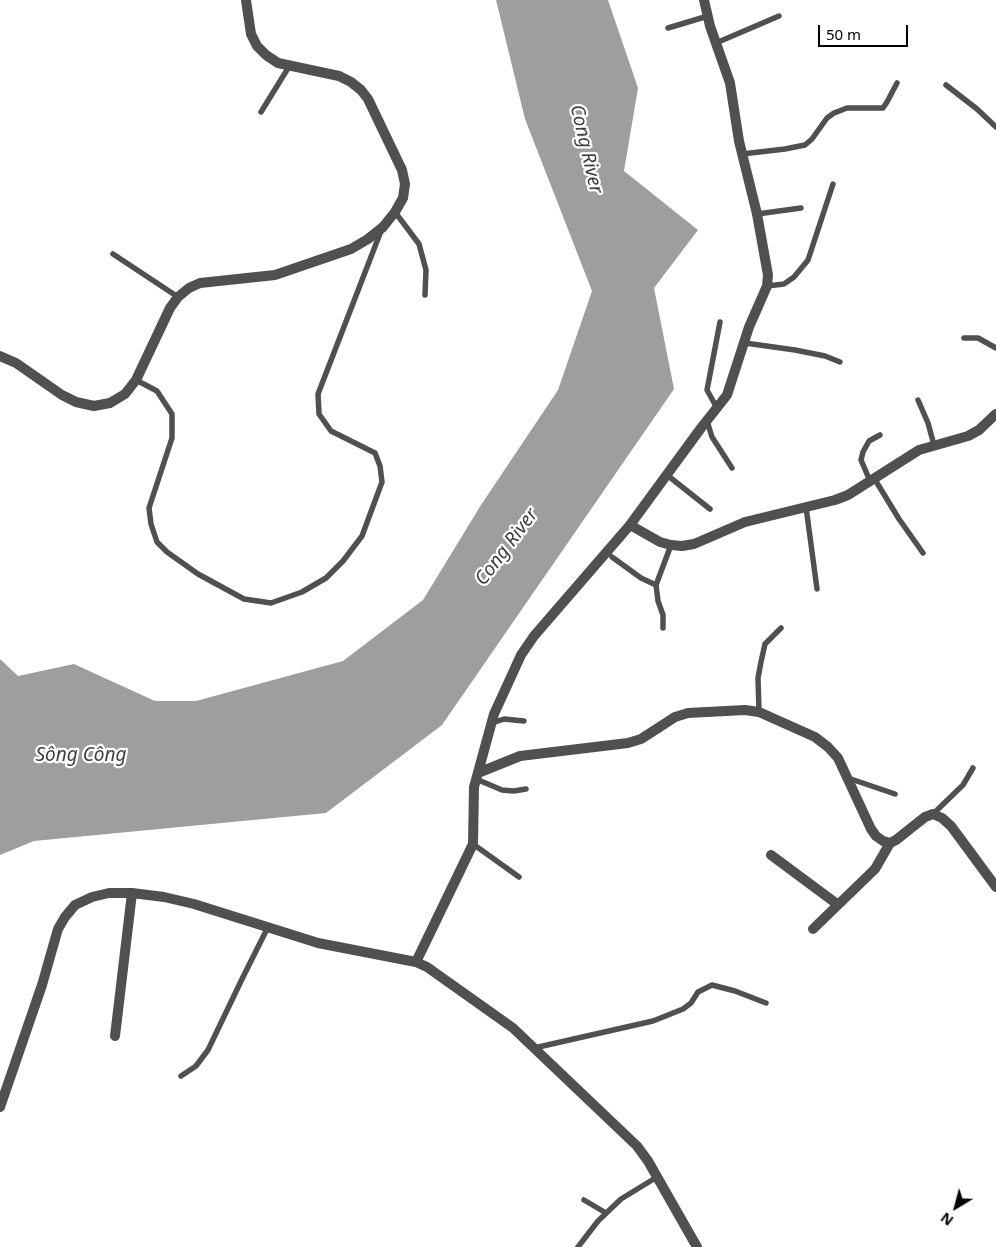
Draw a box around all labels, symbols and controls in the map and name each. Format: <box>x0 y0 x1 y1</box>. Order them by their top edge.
scale bar <box>821 15 911 47</box>
text: 50 m <box>826 24 861 44</box>
water label: Cong River <box>565 102 607 196</box>
water label: Cong River <box>471 504 543 590</box>
water label: Sông Công <box>35 745 127 767</box>
north arrow <box>931 1182 981 1232</box>
text: N <box>936 1208 957 1230</box>

